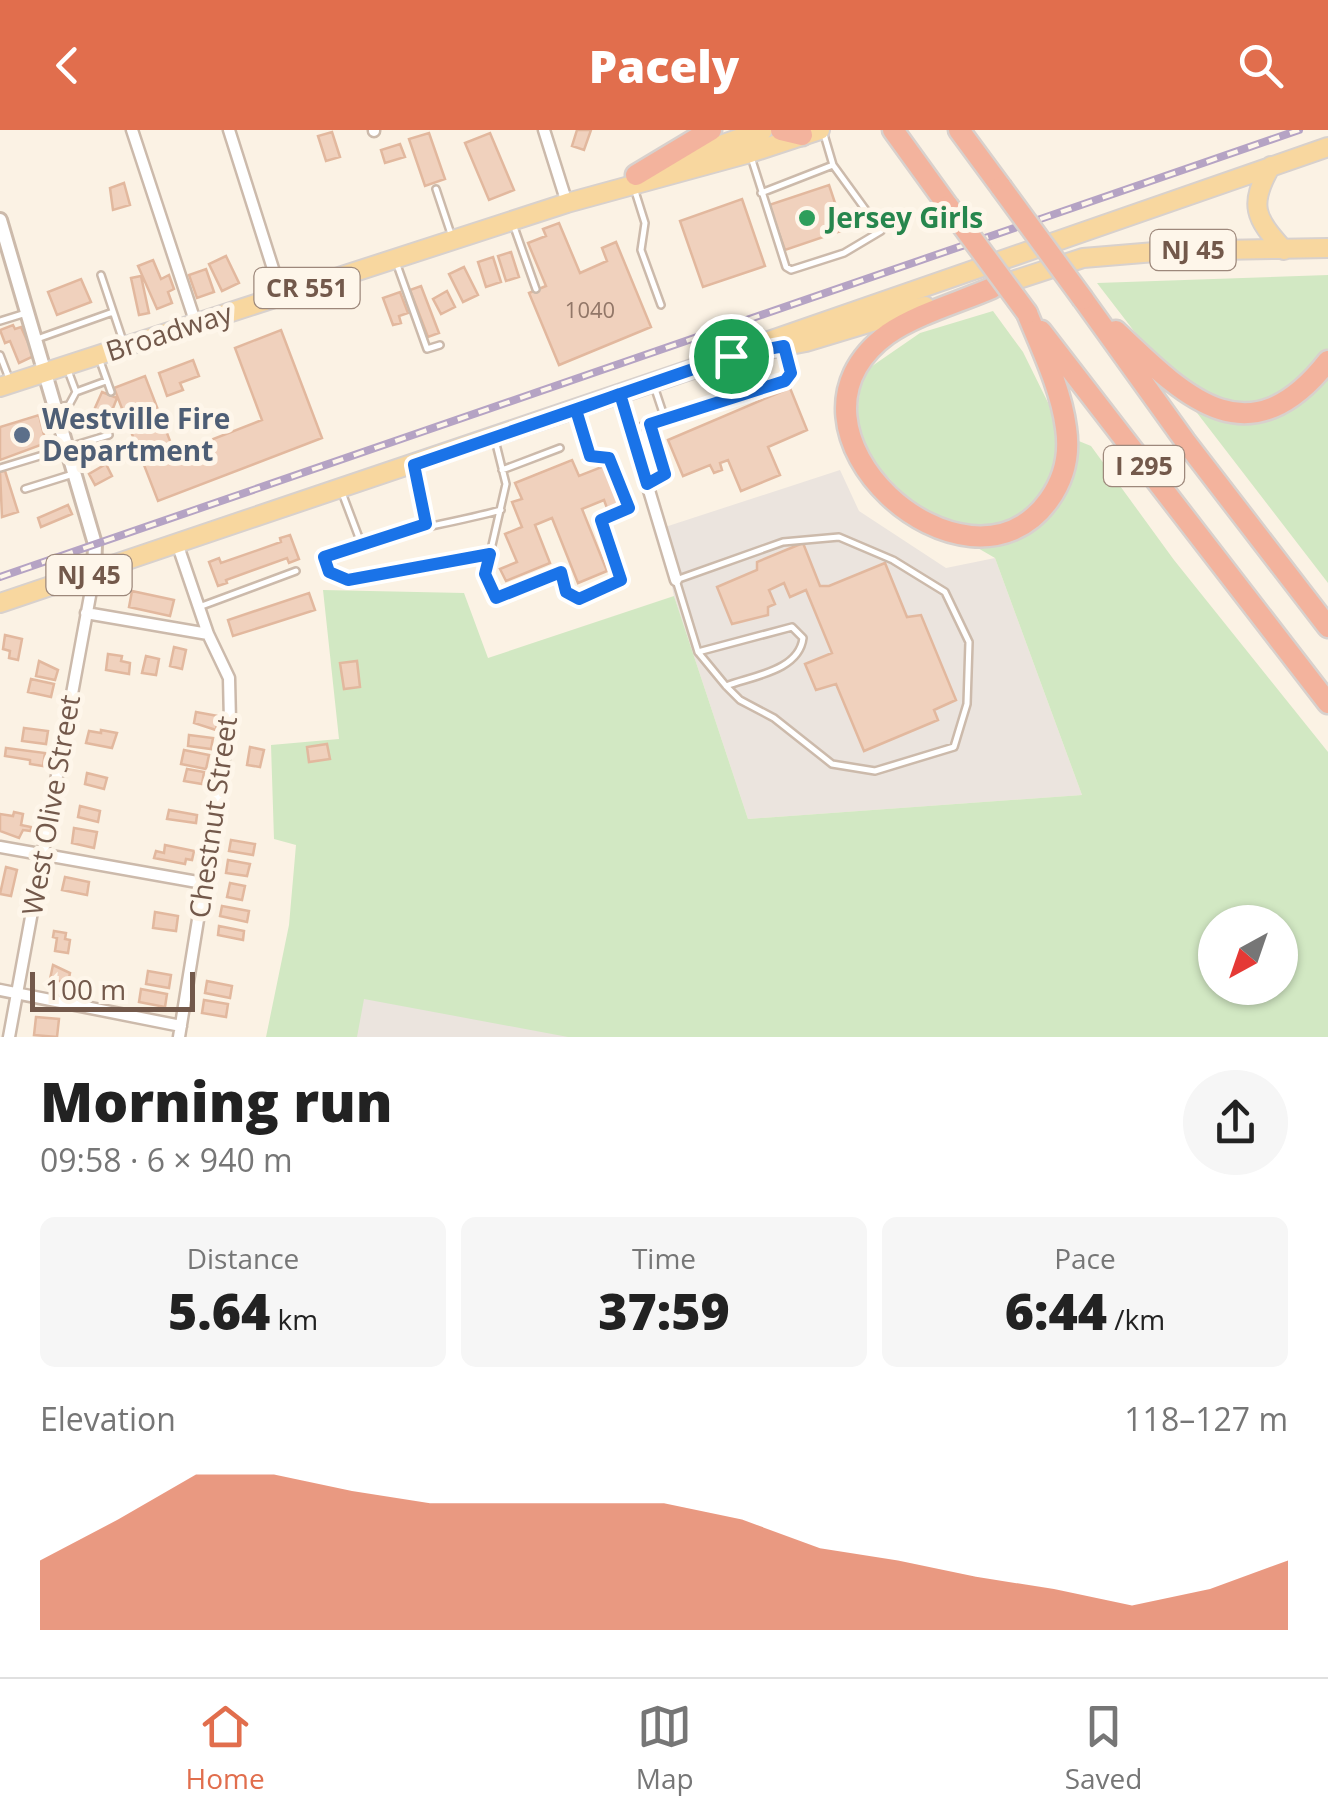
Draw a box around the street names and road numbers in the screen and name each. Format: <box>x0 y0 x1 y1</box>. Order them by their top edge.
road number: NJ 45 <box>1150 230 1236 270</box>
road number: CR 551 <box>254 268 360 308</box>
street label: Broadway <box>101 293 237 369</box>
road number: I 295 <box>1104 446 1184 486</box>
road number: NJ 45 <box>46 555 132 595</box>
street label: West Olive Street <box>12 692 88 918</box>
street label: Chestnut Street <box>179 713 245 920</box>

